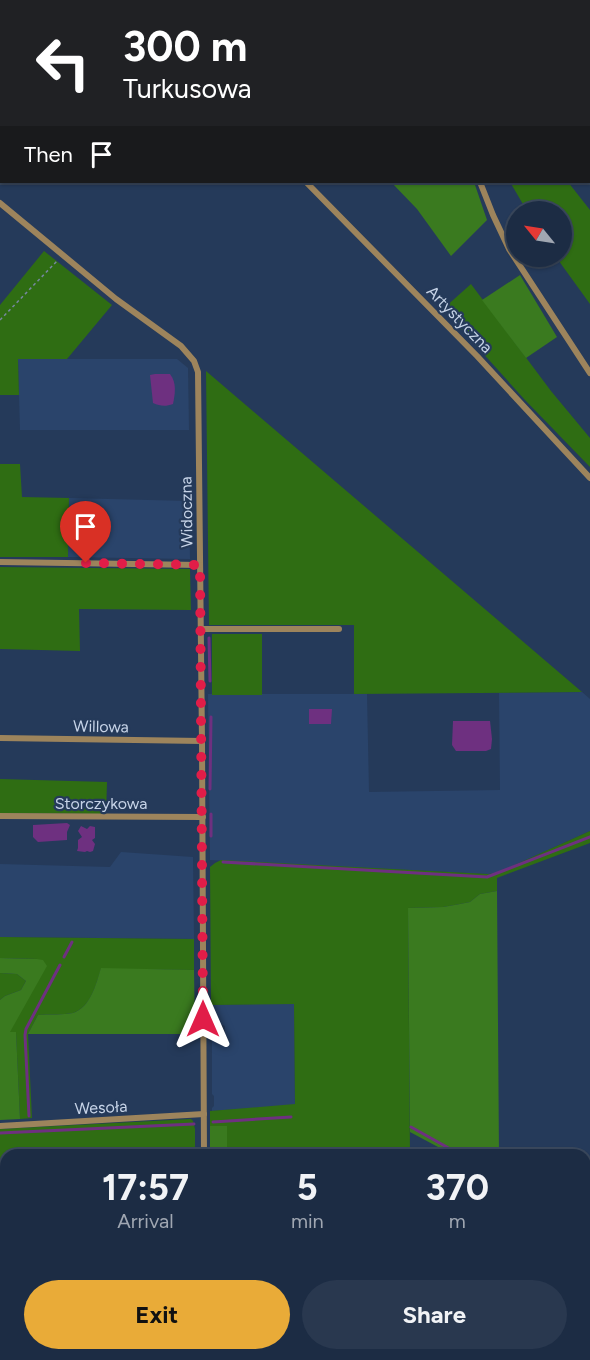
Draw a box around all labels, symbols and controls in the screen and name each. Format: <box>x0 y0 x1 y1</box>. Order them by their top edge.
text: 300 m <box>123 21 247 72</box>
icon: left <box>24 24 102 102</box>
text: Turkusowa <box>123 72 252 105</box>
icon: arrive <box>85 138 118 171</box>
text: Then <box>24 141 73 168</box>
north arrow <box>506 201 572 267</box>
map controls <box>506 201 572 267</box>
street label: Artystyczna <box>423 282 496 357</box>
street label: Widoczna <box>176 476 197 548</box>
pin <box>60 501 111 563</box>
icon: arrive <box>69 510 102 543</box>
street label: Willowa <box>73 717 129 736</box>
street label: Storczykowa <box>55 794 147 813</box>
position arrow <box>171 987 235 1051</box>
street label: Wesoła <box>74 1097 128 1118</box>
text: 17:57 <box>102 1166 189 1209</box>
text: 5 <box>297 1166 318 1209</box>
text: 370 <box>426 1166 489 1209</box>
text: Arrival <box>117 1209 174 1233</box>
text: min <box>291 1209 324 1233</box>
text: m <box>449 1209 466 1233</box>
button: Exit <box>24 1280 290 1349</box>
button: Share <box>302 1280 567 1349</box>

